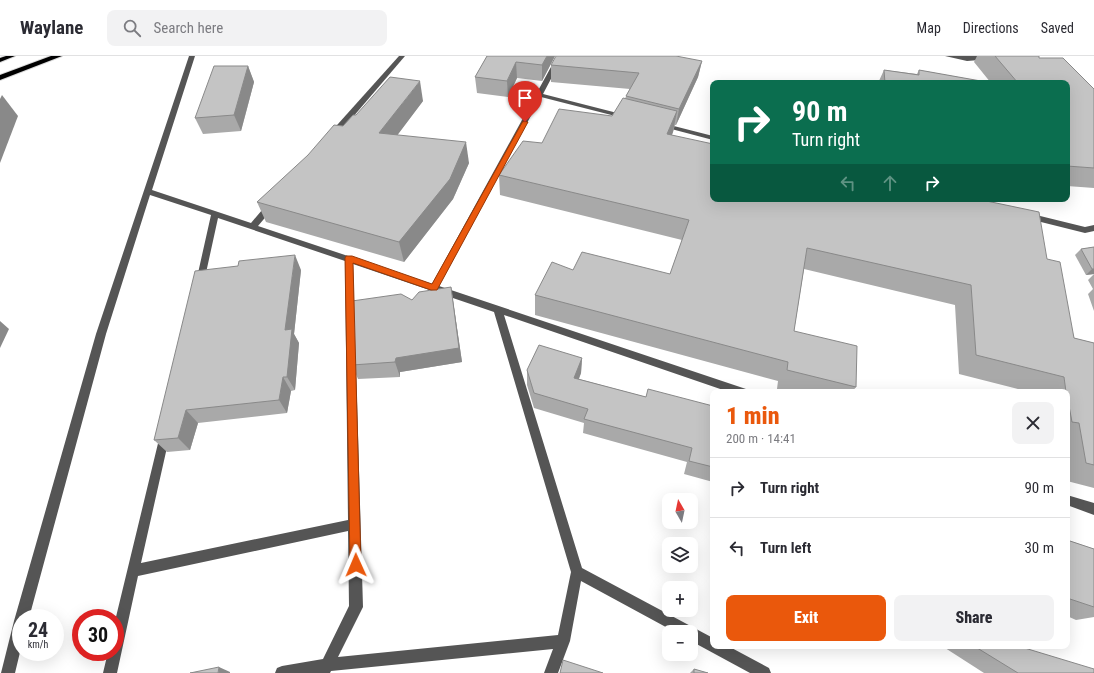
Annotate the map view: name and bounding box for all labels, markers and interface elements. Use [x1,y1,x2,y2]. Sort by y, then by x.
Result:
search box [107,10,387,46]
text: Waylane [20,16,83,39]
icon: search [121,17,143,39]
text: Search here [153,19,223,37]
text: Map [917,20,941,36]
text: Directions [963,20,1019,36]
text: Saved [1041,20,1074,36]
pin [508,81,542,122]
icon: arrive [514,87,536,109]
text: 90 m [792,95,848,128]
icon: right [726,96,778,148]
text: Turn right [792,129,860,150]
icon: left [837,172,859,194]
icon: ahead [879,172,901,194]
icon: right [921,172,943,194]
text: 1 min [726,402,780,430]
button: close [1012,402,1054,444]
text: 200 m · 14:41 [726,431,796,446]
icon: right [726,477,748,499]
text: Turn right [760,479,819,497]
text: 90 m [1024,479,1054,497]
north arrow [662,493,698,529]
map controls [662,493,698,661]
button: layers [662,537,698,573]
icon: left [726,537,748,559]
text: Turn left [760,539,811,557]
text: 30 m [1024,539,1054,557]
position arrow [335,544,377,586]
button: + [662,581,698,617]
button: Exit [726,595,886,641]
button: Share [894,595,1054,641]
speed limit sign: 30 [72,609,124,661]
text: 24 [28,618,48,642]
button: − [662,625,698,661]
text: km/h [28,639,48,650]

